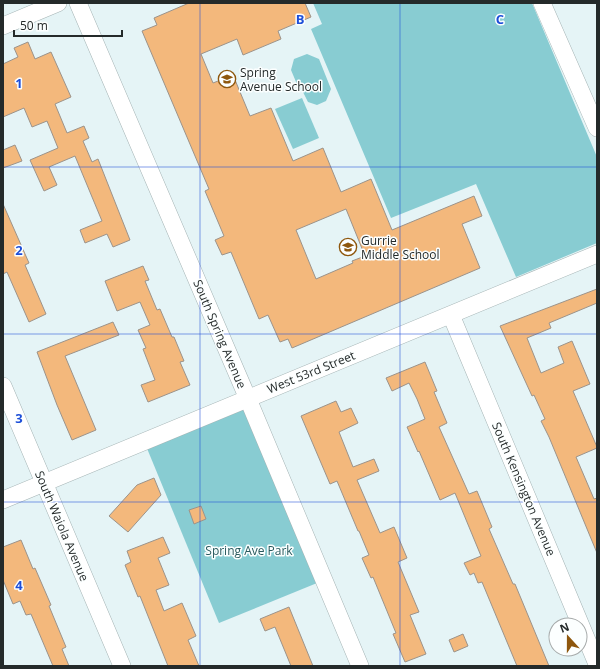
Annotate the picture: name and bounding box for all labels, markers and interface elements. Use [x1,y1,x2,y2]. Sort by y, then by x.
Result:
text: B [296,10,305,28]
text: C [496,10,504,28]
scale bar [14,12,122,38]
text: 50 m [20,17,48,34]
place label: Spring Avenue School [240,64,322,95]
school or university icon: Spring Avenue School [217,69,237,89]
text: 1 [15,74,23,92]
place label: Gurrie Middle School [361,232,440,263]
school or university icon: Gurrie Middle School [338,237,358,257]
text: 2 [15,241,23,259]
street label: South Spring Avenue [189,277,251,391]
street label: West 53rd Street [264,347,358,397]
text: 3 [15,409,23,427]
street label: South Kensington Avenue [488,420,560,559]
street label: South Waiola Avenue [31,468,93,584]
park label: Spring Ave Park [205,542,293,559]
text: 4 [15,576,23,594]
north arrow [548,617,588,657]
text: N [557,619,571,636]

